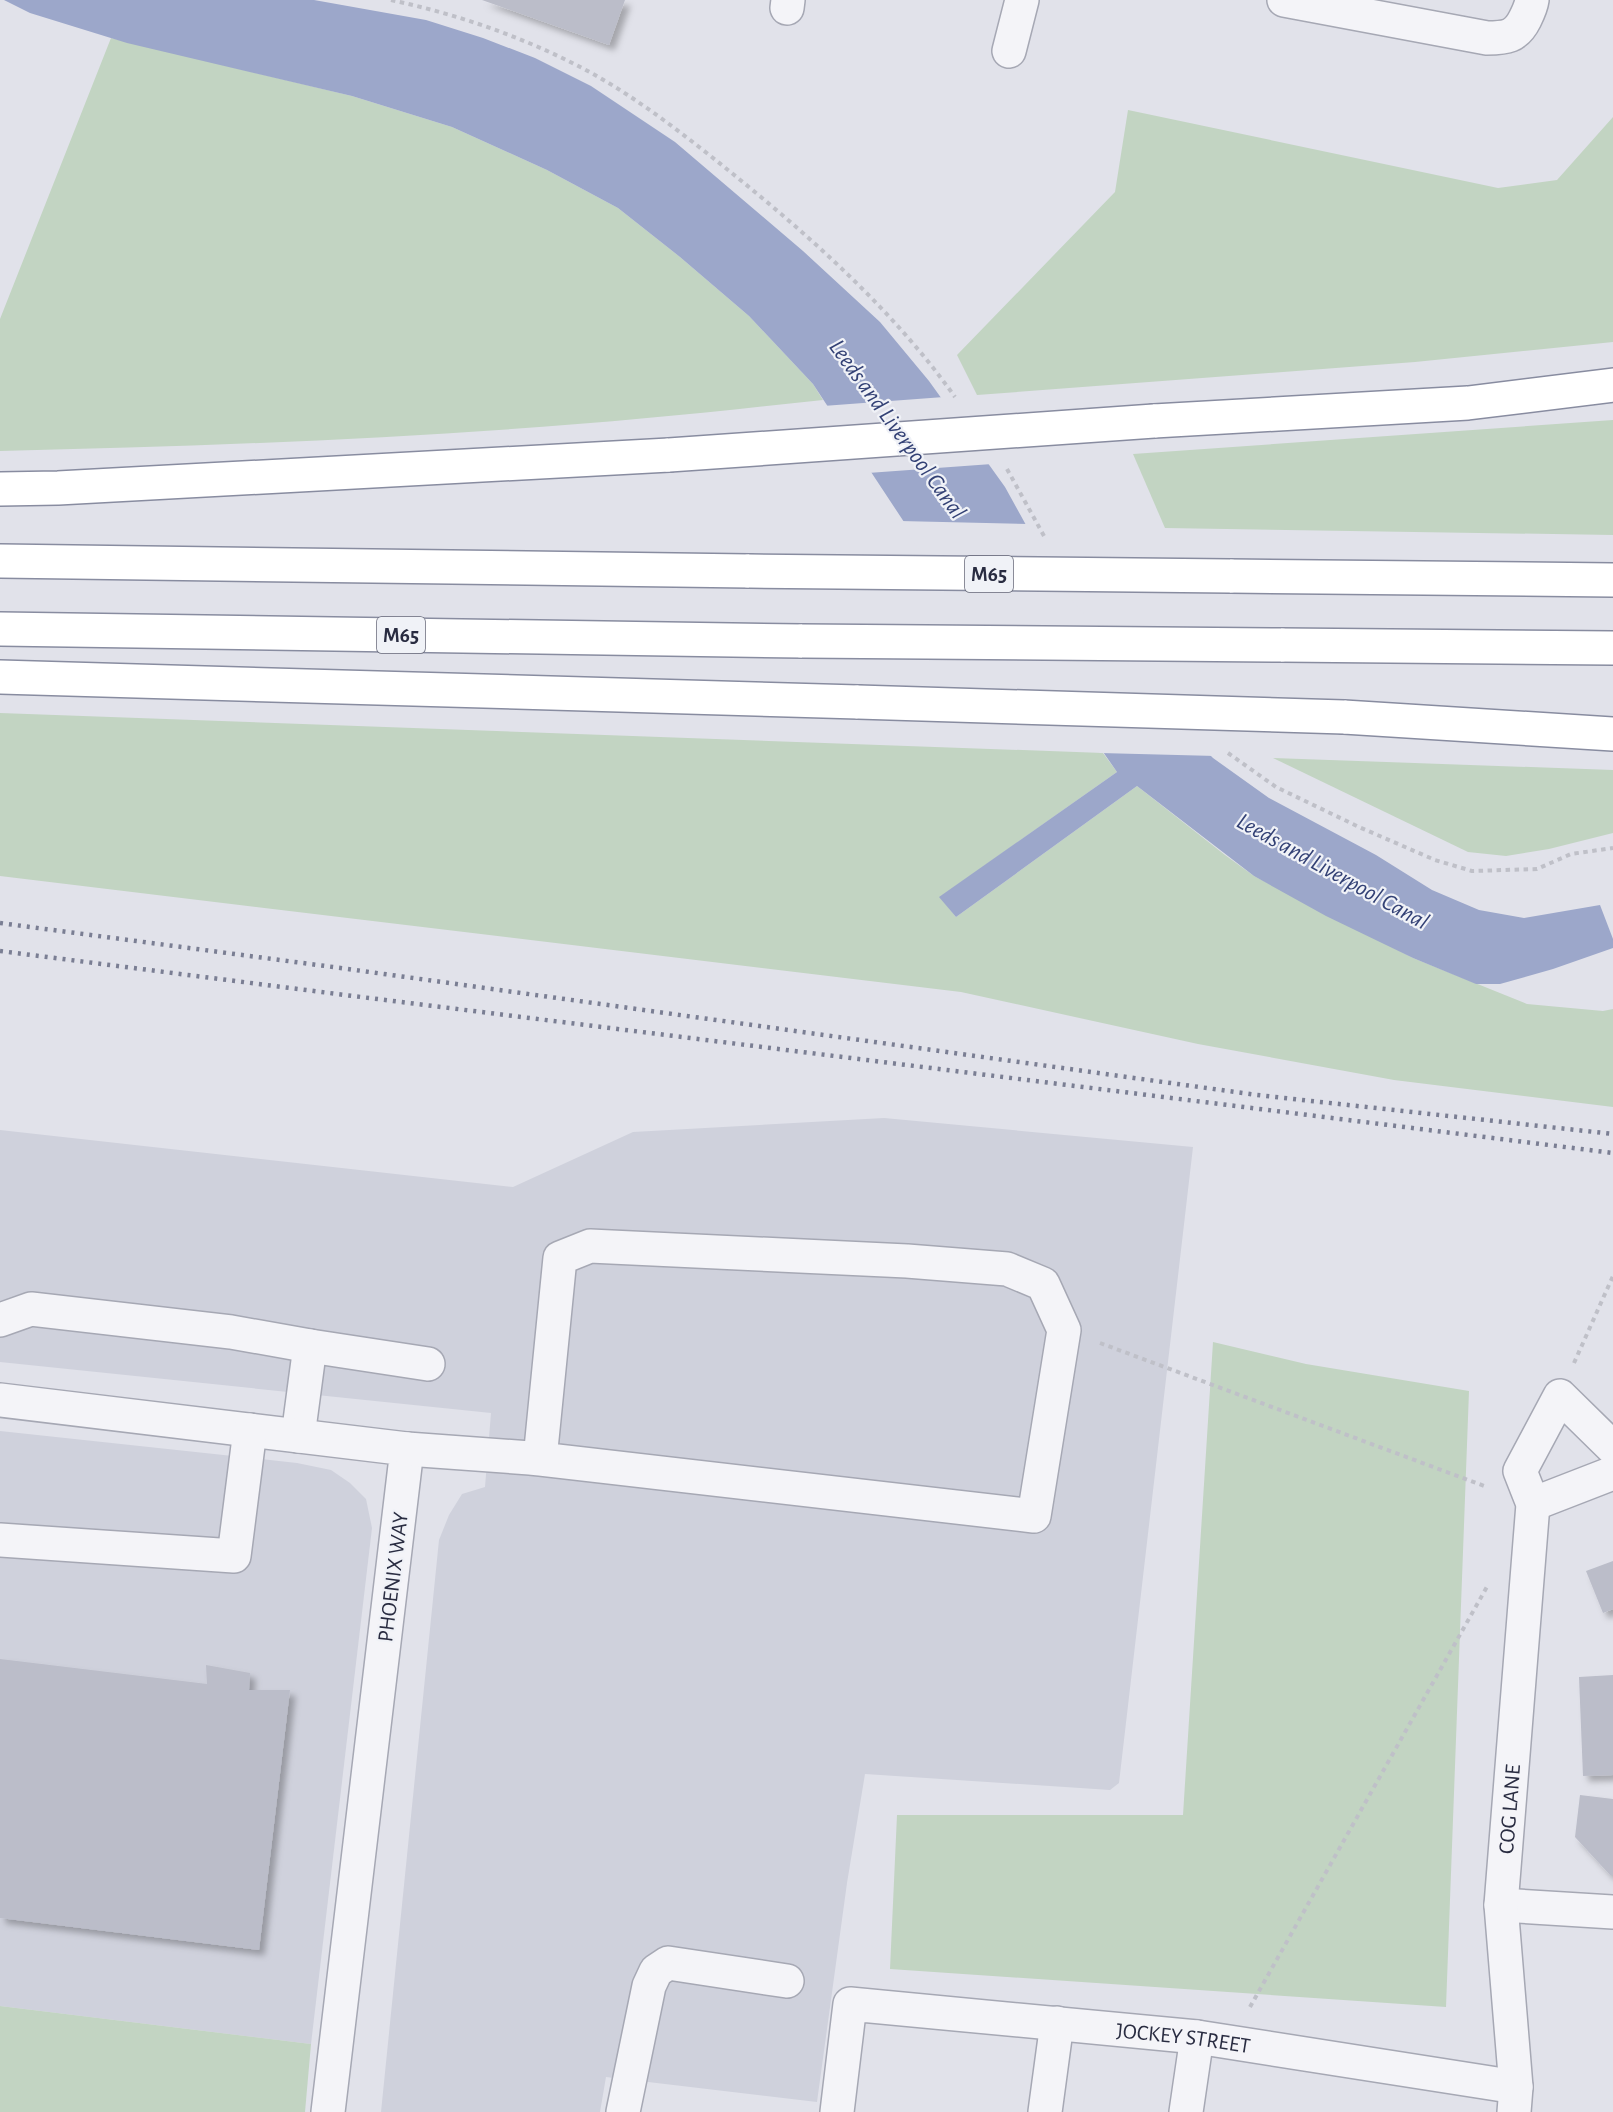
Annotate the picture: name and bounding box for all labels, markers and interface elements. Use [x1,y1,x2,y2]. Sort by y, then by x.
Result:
water label: Leeds and Liverpool Canal [824,335,970,524]
road number: M65 [965,556,1013,592]
road number: M65 [377,617,425,653]
water label: Leeds and Liverpool Canal [1232,809,1433,935]
street label: PHOENIX WAY [374,1511,412,1643]
street label: COG LANE [1495,1763,1524,1855]
street label: JOCKEY STREET [1115,2019,1252,2057]

